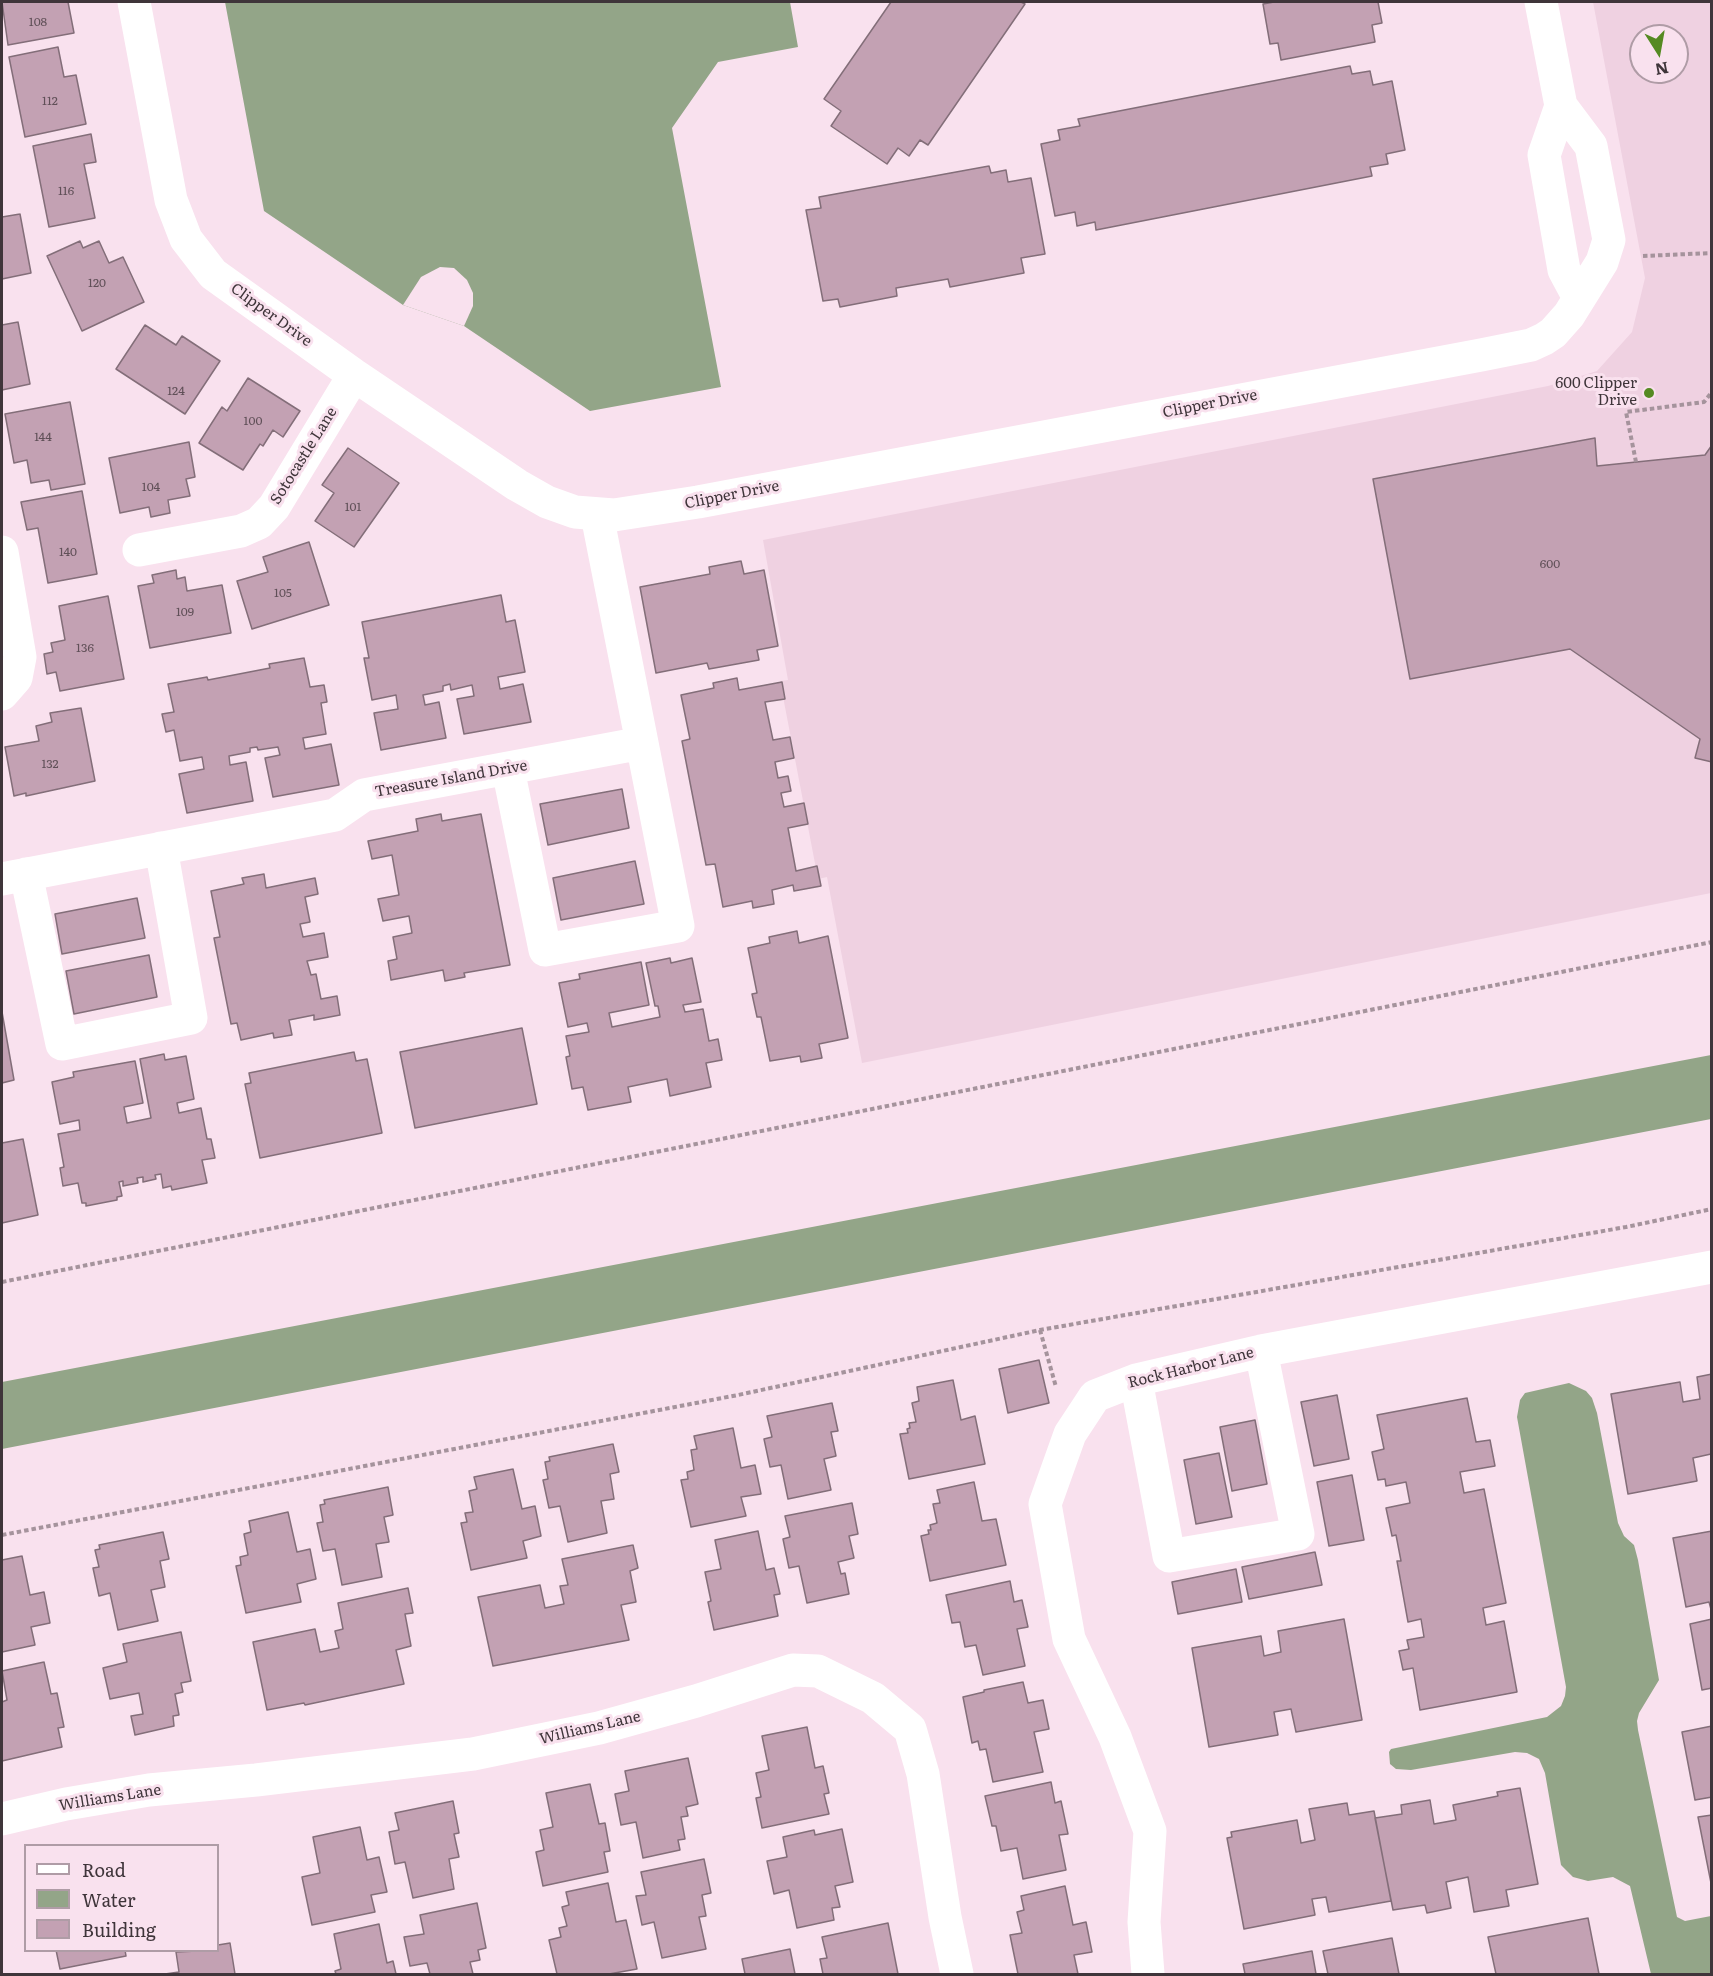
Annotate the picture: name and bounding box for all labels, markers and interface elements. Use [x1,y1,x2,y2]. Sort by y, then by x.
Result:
house number: 108 [29,15,47,29]
north arrow [1629,24,1689,84]
text: N [1653,57,1671,83]
house number: 112 [42,94,58,108]
house number: 116 [58,184,74,198]
house number: 120 [88,276,106,290]
street label: Clipper Drive [227,280,315,350]
place label: 600 Clipper Drive [1555,375,1637,410]
house number: 124 [167,384,185,398]
street label: Clipper Drive [1161,386,1259,422]
marker: 600 Clipper Drive [1642,386,1656,400]
street label: Sotocastle Lane [267,404,341,508]
house number: 100 [244,414,262,428]
house number: 144 [34,430,52,444]
street label: Clipper Drive [683,477,781,513]
house number: 104 [142,480,160,494]
house number: 101 [345,500,361,514]
house number: 140 [59,545,77,559]
house number: 600 [1540,557,1560,571]
house number: 105 [274,586,292,600]
house number: 109 [176,605,194,619]
house number: 136 [76,641,94,655]
house number: 132 [41,757,59,771]
street label: Treasure Island Drive [373,757,529,801]
street label: Rock Harbor Lane [1126,1344,1256,1392]
street label: Williams Lane [538,1708,642,1748]
street label: Williams Lane [58,1781,162,1815]
legend [24,1844,219,1952]
text: Road [82,1856,126,1883]
text: Water [82,1886,135,1913]
text: Building [82,1916,156,1943]

